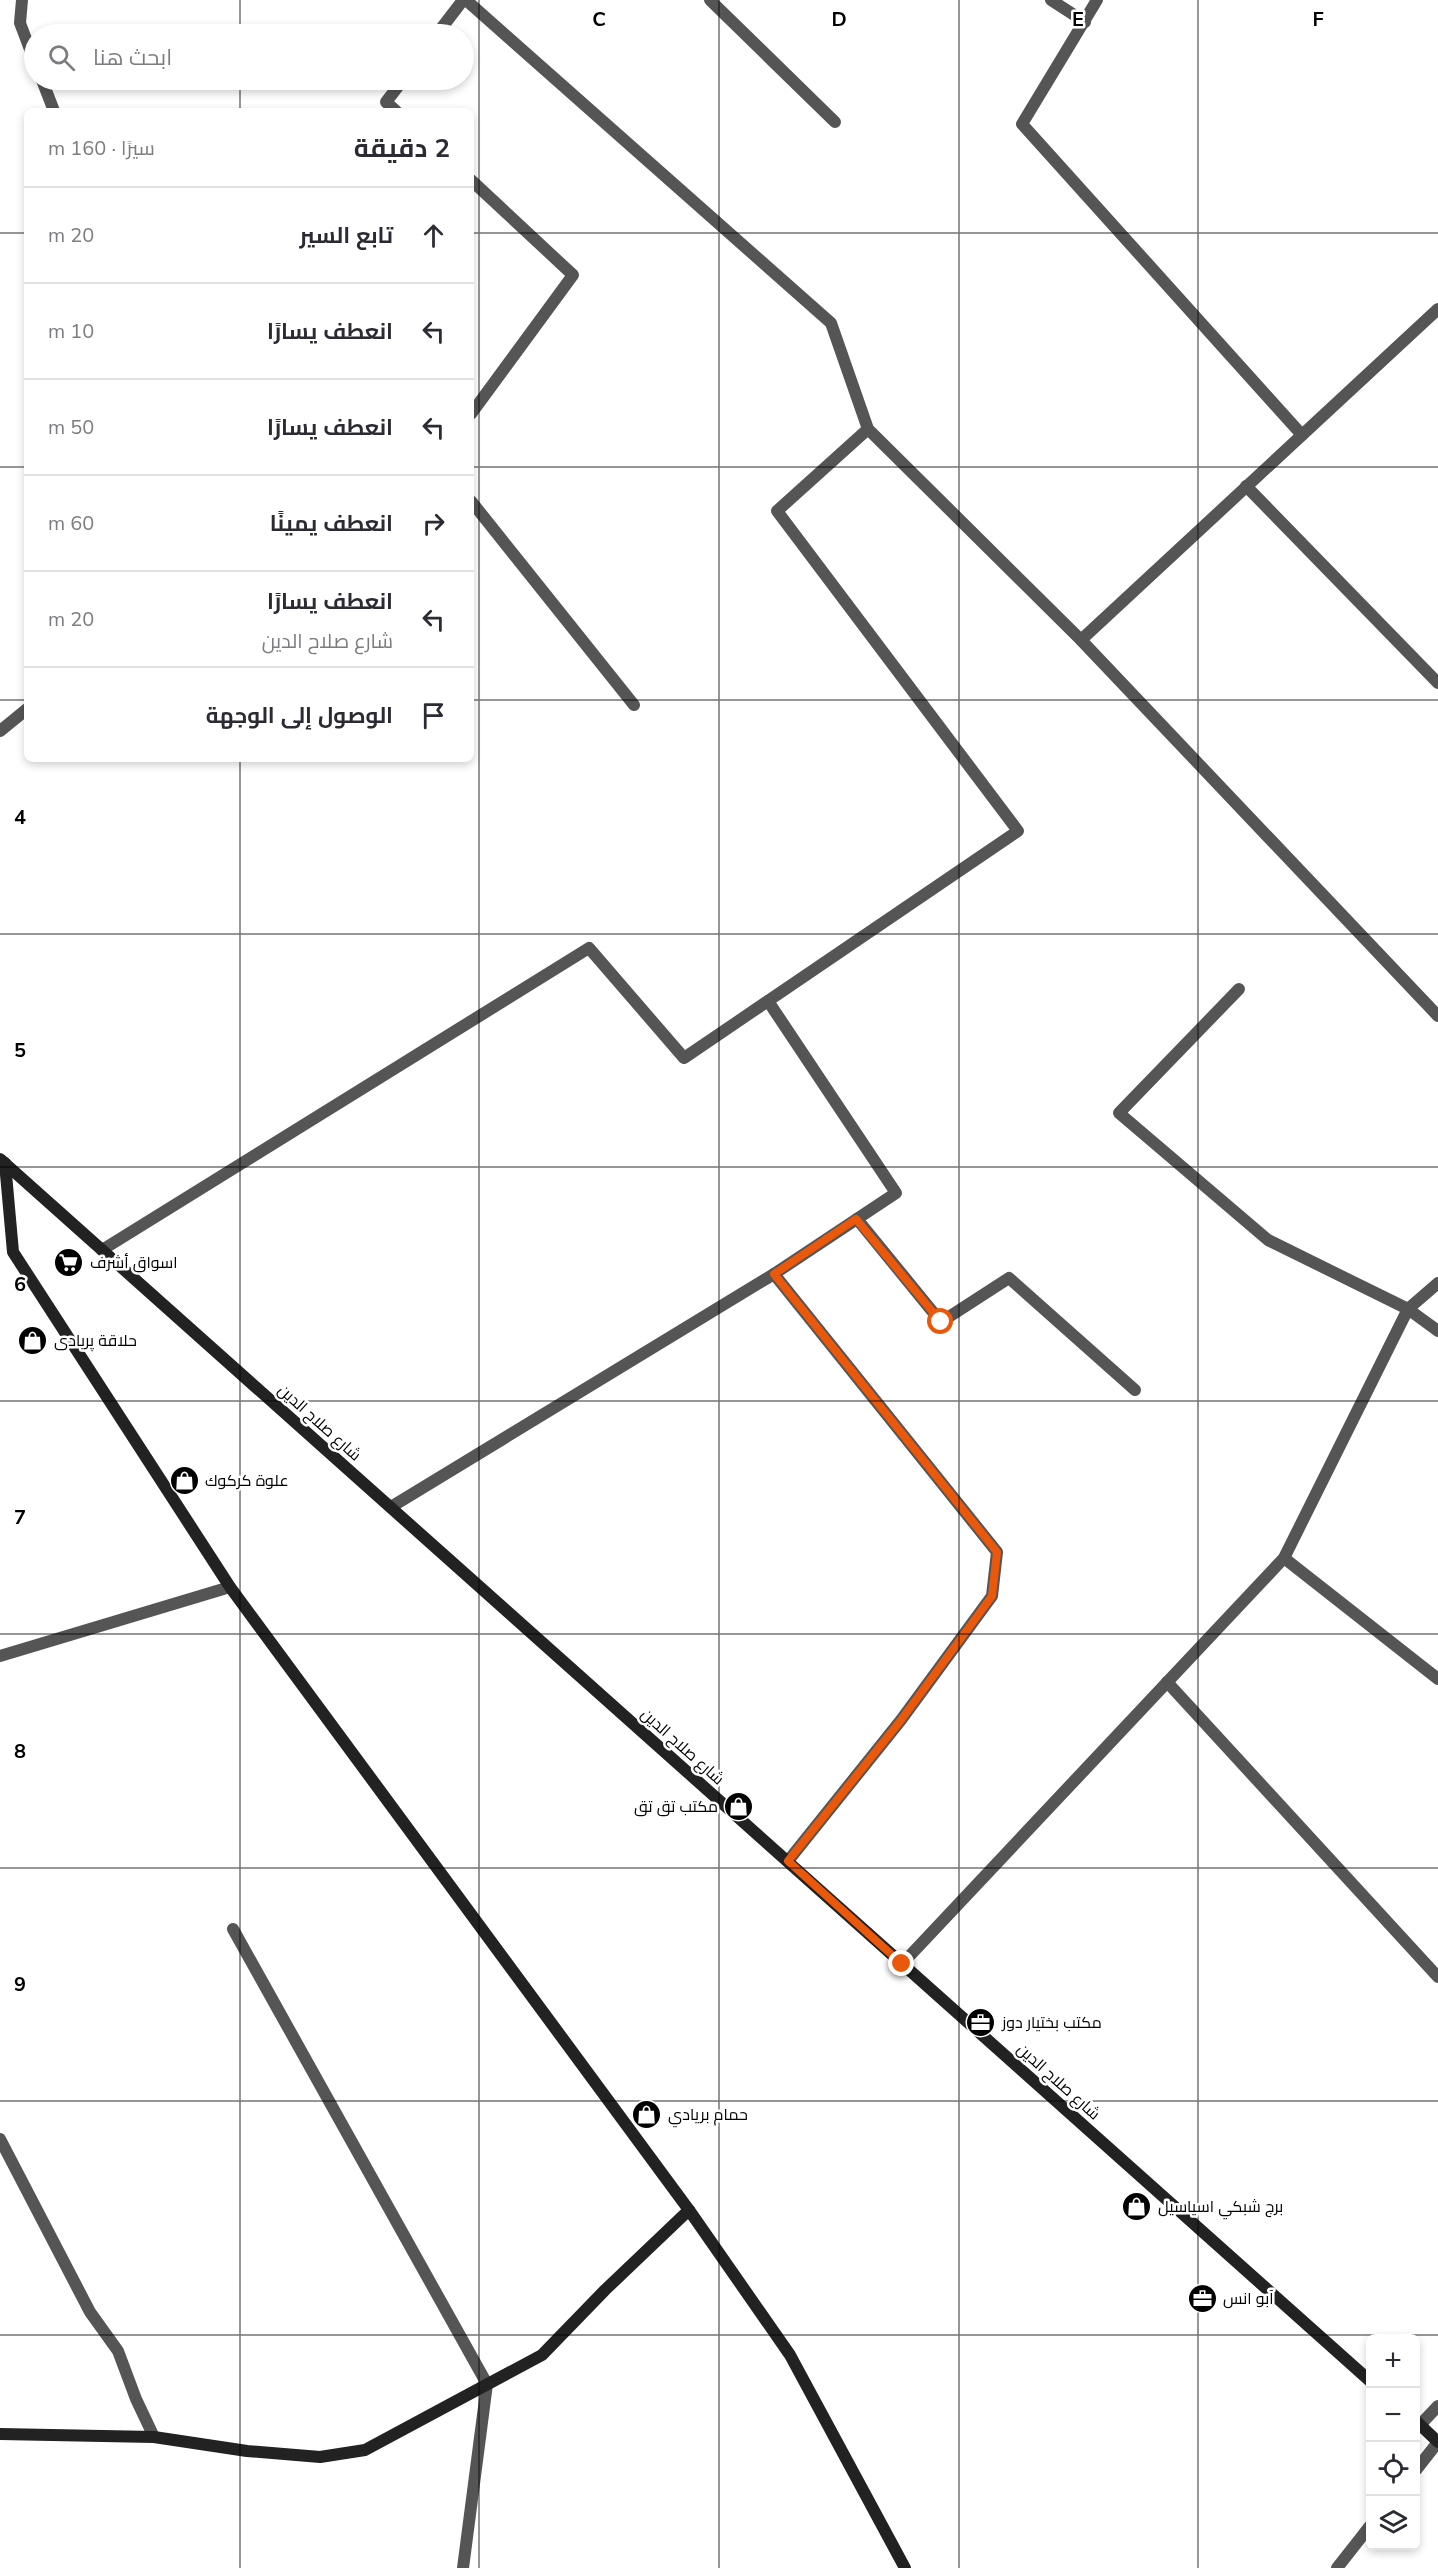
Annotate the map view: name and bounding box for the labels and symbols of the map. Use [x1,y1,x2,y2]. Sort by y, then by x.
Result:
text: C [592,6,606,33]
text: D [831,6,847,33]
text: E [1072,6,1084,33]
text: F [1312,6,1324,33]
text: 4 [14,804,26,831]
text: 5 [14,1037,26,1064]
supermarket icon: اسواق أشرف [53,1246,85,1278]
place label: اسواق أشرف [90,1252,178,1274]
text: 6 [14,1271,26,1298]
route start [927,1308,953,1334]
shop icon: حلاقة پریادی [17,1324,49,1356]
place label: حلاقة پریادی [54,1330,137,1352]
street label: شارع صلاح الدين [273,1379,366,1466]
shop icon: علوة كركوك [168,1464,200,1496]
place label: علوة كركوك [205,1470,289,1492]
text: 7 [14,1504,26,1531]
street label: شارع صلاح الدين [636,1703,729,1790]
text: 8 [14,1738,26,1765]
shop icon: مکتب تق تق [723,1790,755,1822]
place label: مکتب تق تق [634,1796,718,1818]
route end [888,1950,914,1976]
text: 9 [14,1971,26,1998]
office icon: مكتب بختيار دوز [965,2006,997,2038]
place label: مكتب بختيار دوز [1001,2012,1102,2034]
street label: شارع صلاح الدين [1012,2038,1105,2125]
shop icon: حمام بريادي [631,2098,663,2130]
place label: حمام بريادي [668,2104,748,2128]
shop icon: برج شبکي اسیاسیل [1121,2190,1153,2222]
place label: برج شبکي اسیاسیل [1158,2196,1283,2220]
office icon: آبو انس [1186,2282,1218,2314]
place label: آبو انس [1223,2288,1274,2310]

